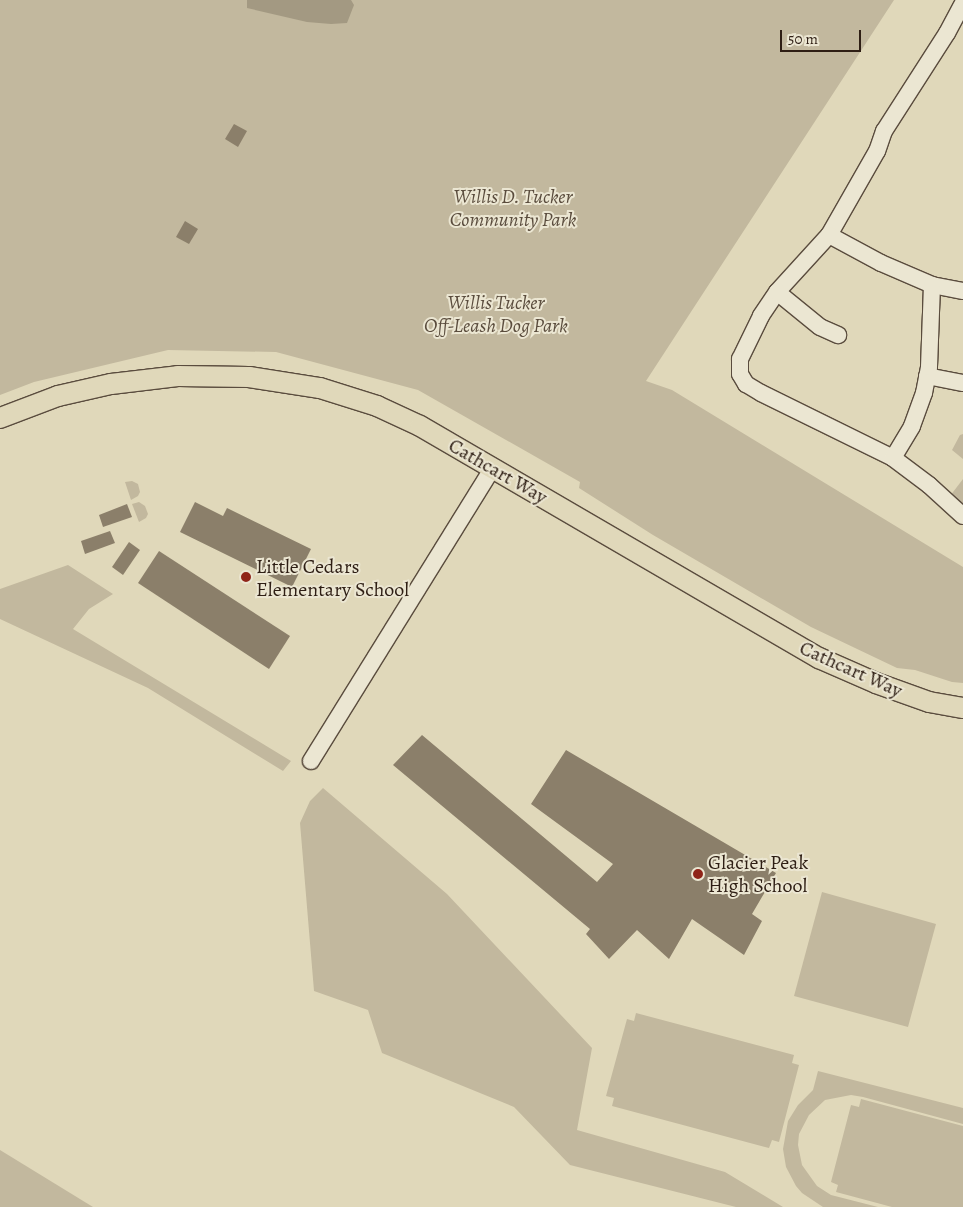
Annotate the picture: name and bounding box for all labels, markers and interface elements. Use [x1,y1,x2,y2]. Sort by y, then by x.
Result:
scale bar [783,20,864,52]
text: 50 m [788,29,818,49]
park label: Willis D. Tucker Community Park [450,184,576,231]
park label: Willis Tucker Off-Leash Dog Park [424,290,568,337]
street label: Cathcart Way [444,433,552,509]
place label: Little Cedars Elementary School [256,554,409,601]
marker: Little Cedars Elementary School [240,571,252,583]
street label: Cathcart Way [796,636,906,702]
place label: Glacier Peak High School [708,850,808,897]
marker: Glacier Peak High School [692,868,704,880]

